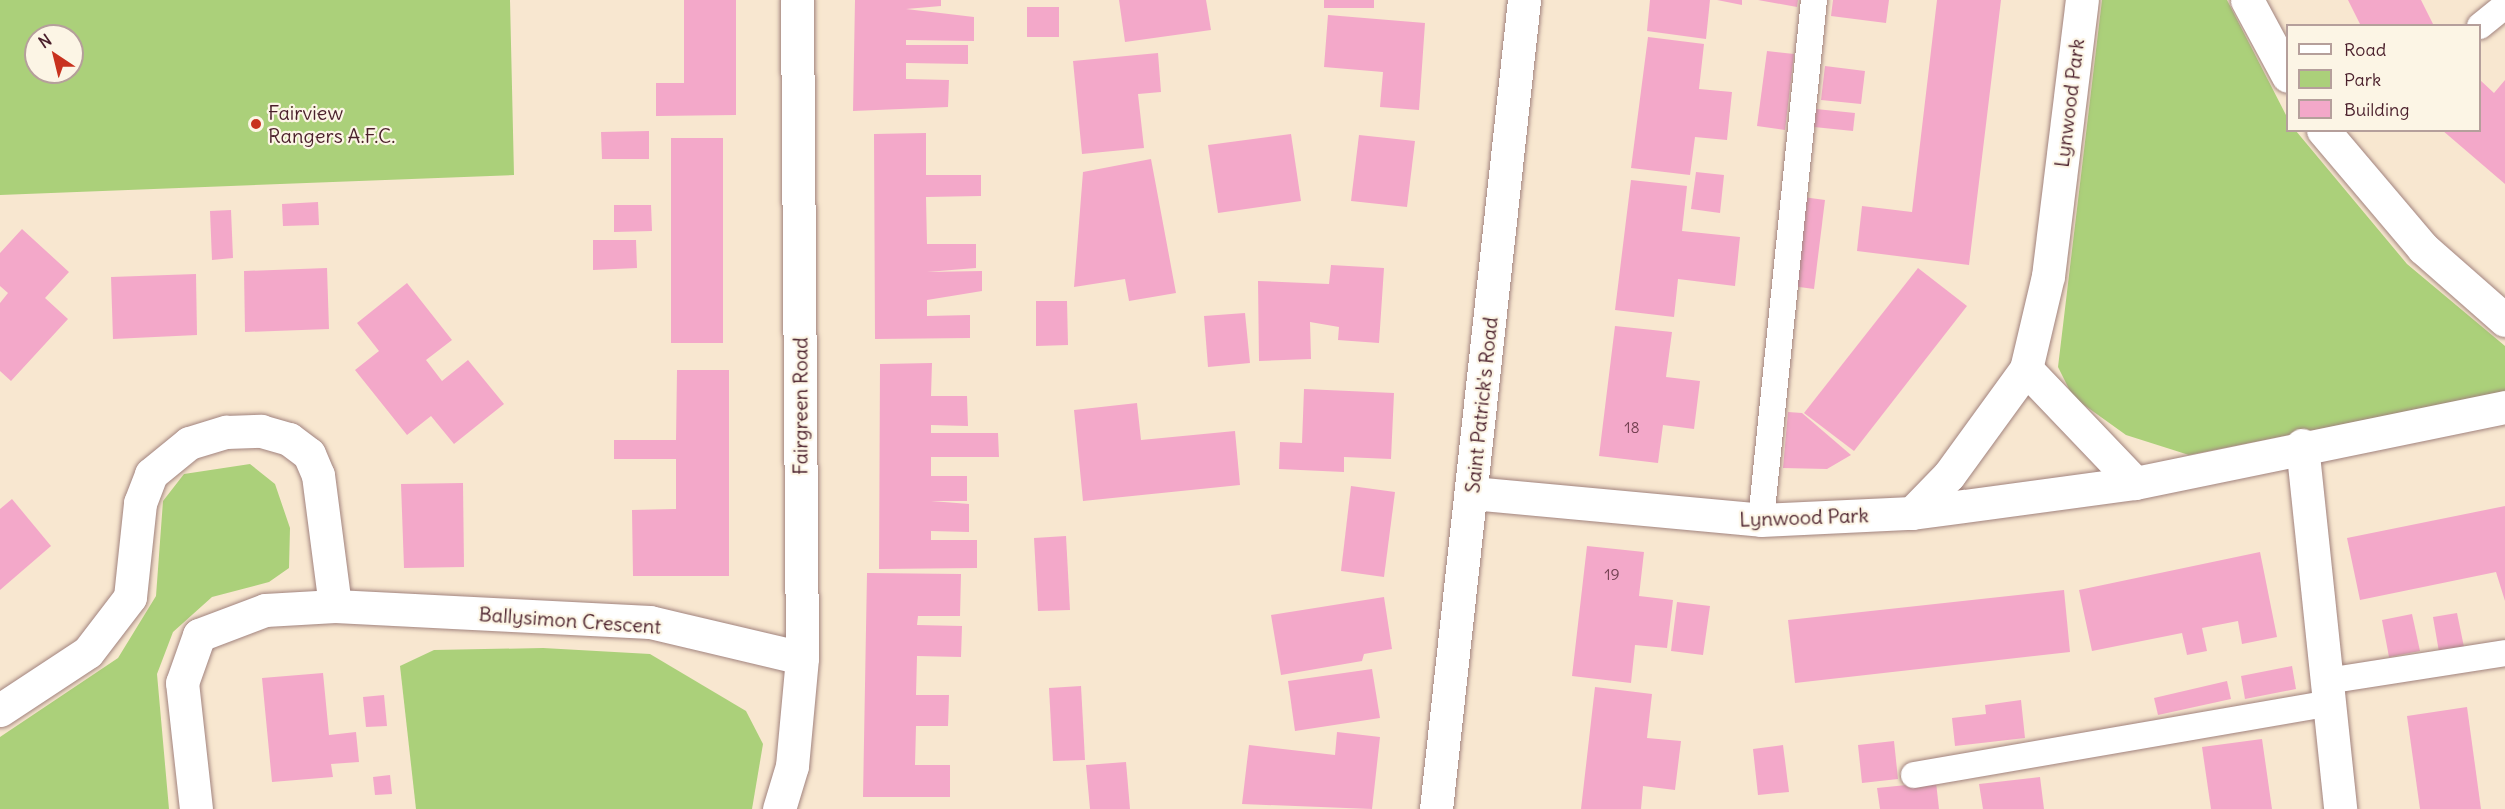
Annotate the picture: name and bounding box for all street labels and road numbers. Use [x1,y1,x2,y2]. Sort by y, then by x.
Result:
street label: Lynwood Park [2049,37,2089,169]
street label: Saint Patrick's Road [1460,316,1502,494]
street label: Fairgreen Road [788,337,812,475]
street label: Lynwood Park [1739,503,1869,531]
street label: Ballysimon Crescent [478,602,662,638]

